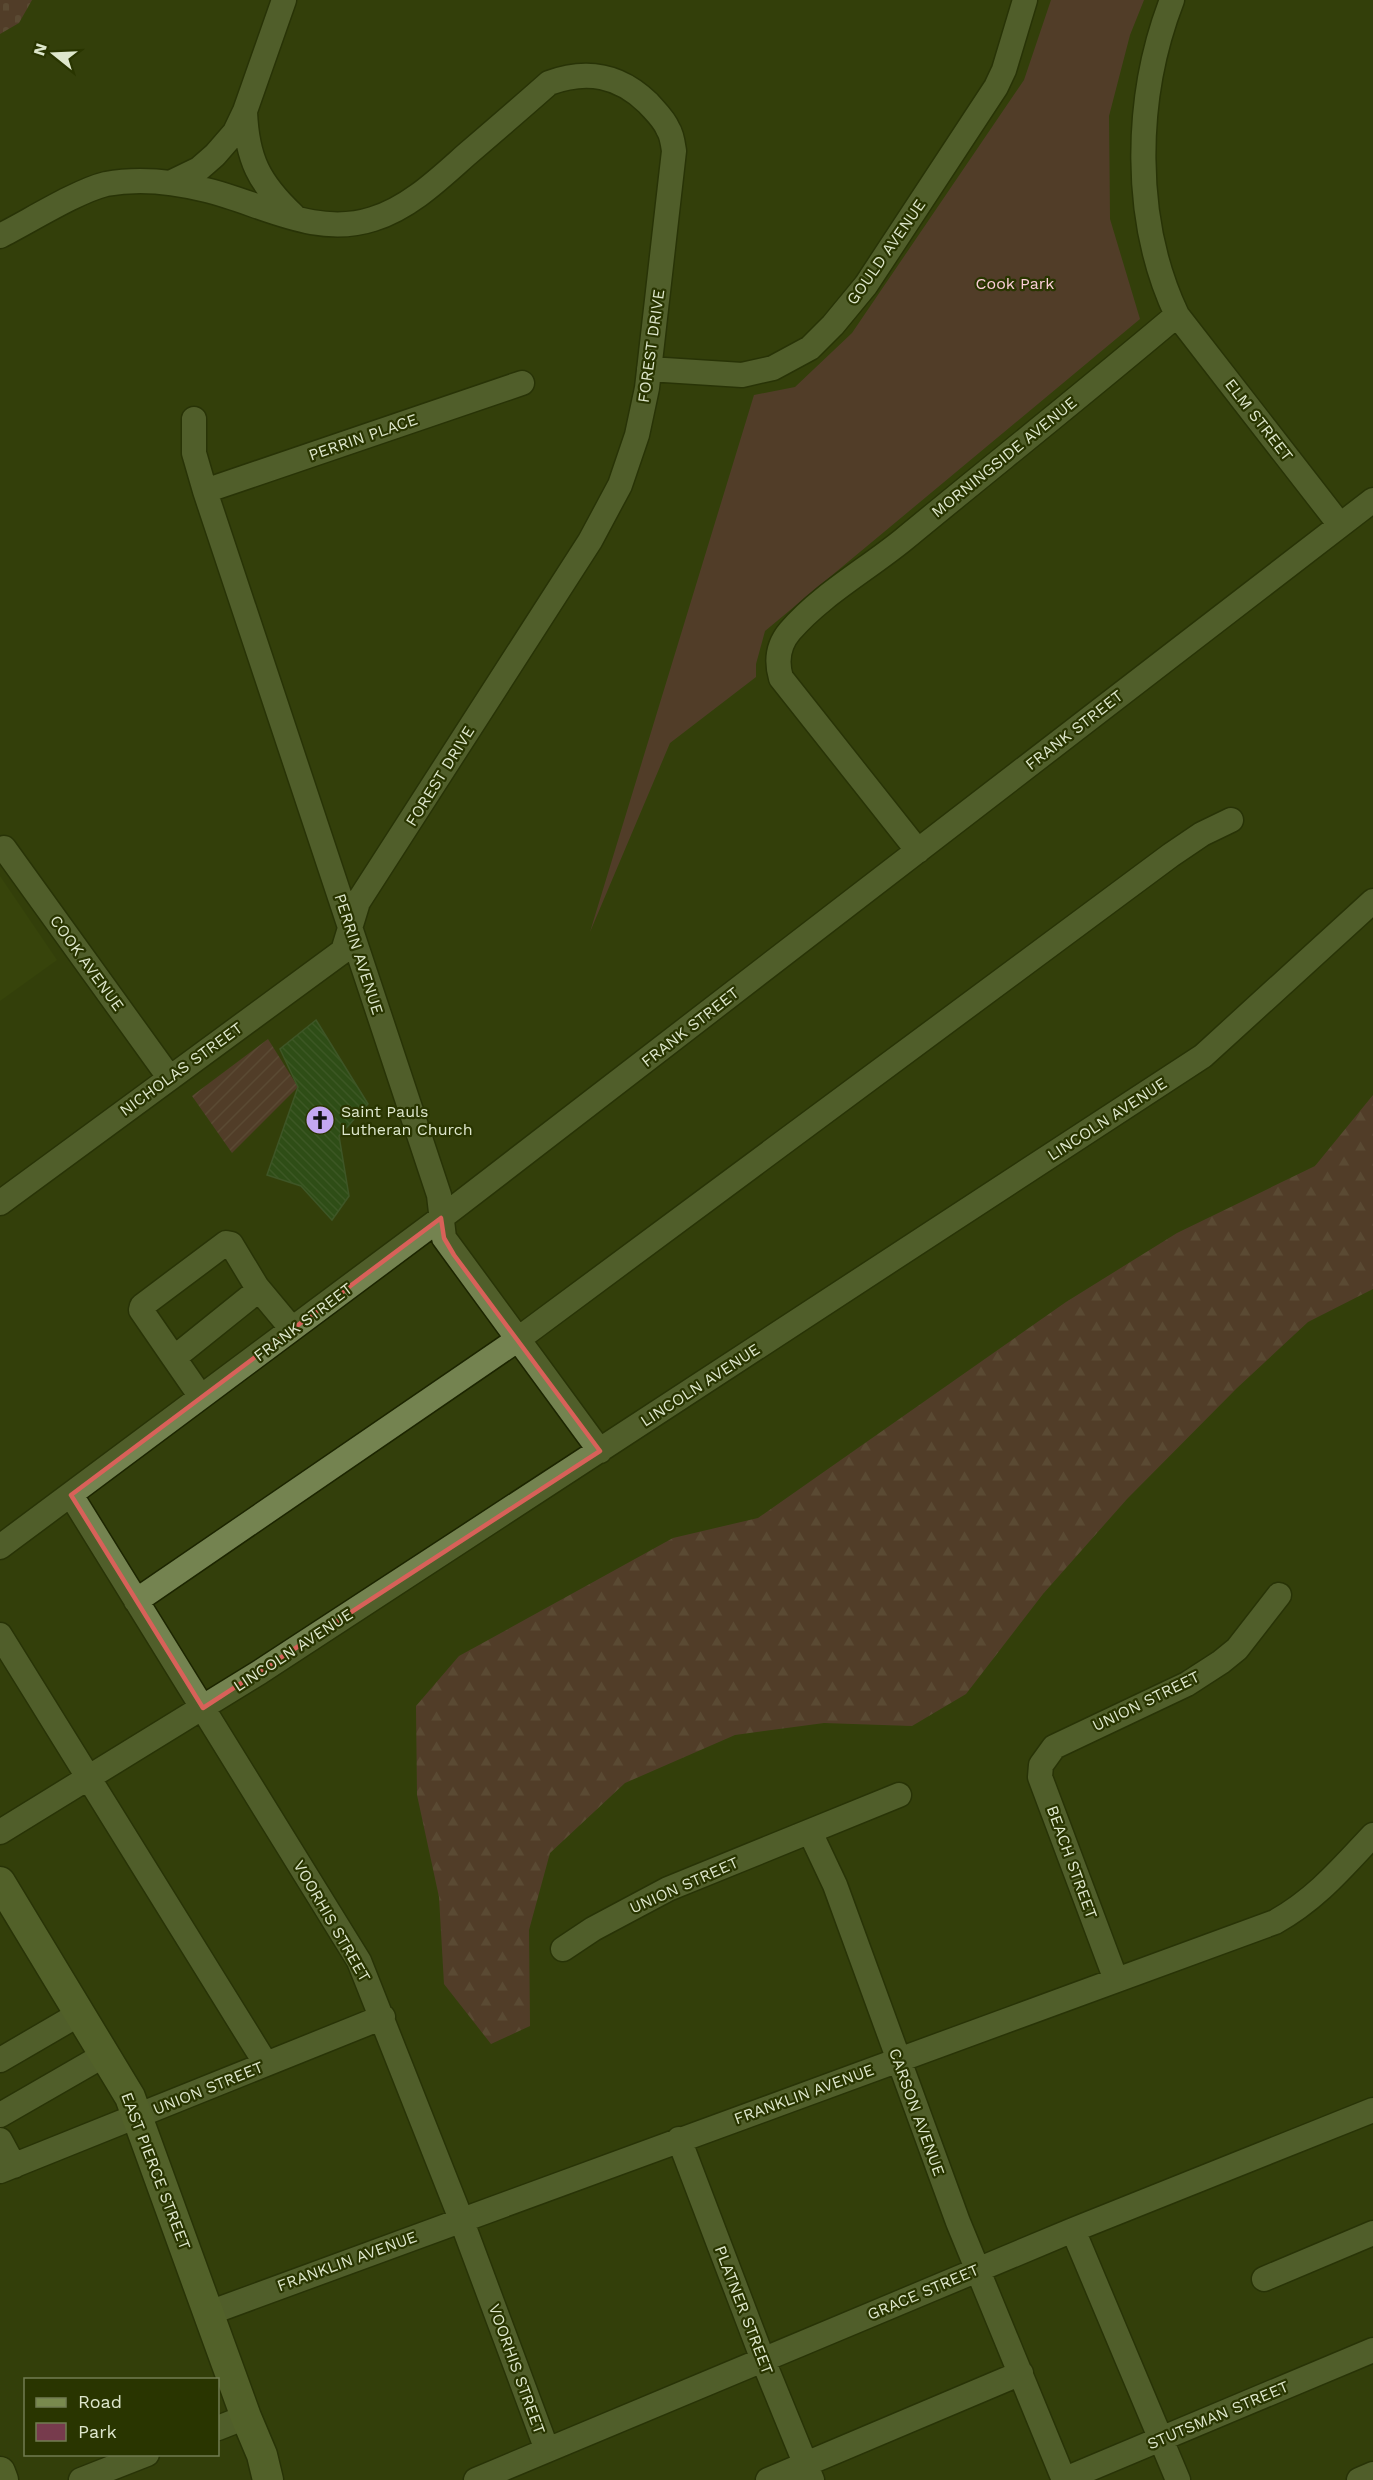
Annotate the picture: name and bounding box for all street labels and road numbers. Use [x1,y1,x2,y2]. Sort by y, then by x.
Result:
street label: GOULD AVENUE [843,196,929,308]
street label: FOREST DRIVE [634,288,668,404]
street label: ELM STREET [1221,375,1297,465]
street label: MORNINGSIDE AVENUE [928,393,1080,521]
street label: PERRIN PLACE [306,409,420,465]
street label: FRANK STREET [1021,686,1127,774]
street label: FOREST DRIVE [402,722,478,830]
street label: PERRIN AVENUE [330,891,388,1017]
street label: COOK AVENUE [46,912,128,1014]
street label: FRANK STREET [637,983,743,1071]
street label: NICHOLAS STREET [116,1018,246,1120]
street label: LINCOLN AVENUE [1044,1073,1170,1165]
street label: FRANK STREET [250,1279,356,1365]
street label: LINCOLN AVENUE [637,1339,763,1431]
street label: LINCOLN AVENUE [230,1604,356,1696]
street label: UNION STREET [1089,1667,1203,1735]
street label: BEACH STREET [1043,1803,1101,1922]
street label: UNION STREET [627,1852,742,1918]
street label: VOORHIS STREET [290,1857,375,1985]
street label: CARSON AVENUE [885,2046,949,2178]
street label: UNION STREET [150,2057,266,2119]
street label: FRANKLIN AVENUE [731,2060,877,2128]
street label: EAST PIERCE STREET [117,2090,195,2253]
street label: FRANKLIN AVENUE [274,2227,420,2295]
street label: PLATNER STREET [711,2243,777,2377]
street label: GRACE STREET [864,2260,982,2324]
street label: VOORHIS STREET [485,2301,549,2437]
street label: STUTSMAN STREET [1144,2376,1292,2453]

